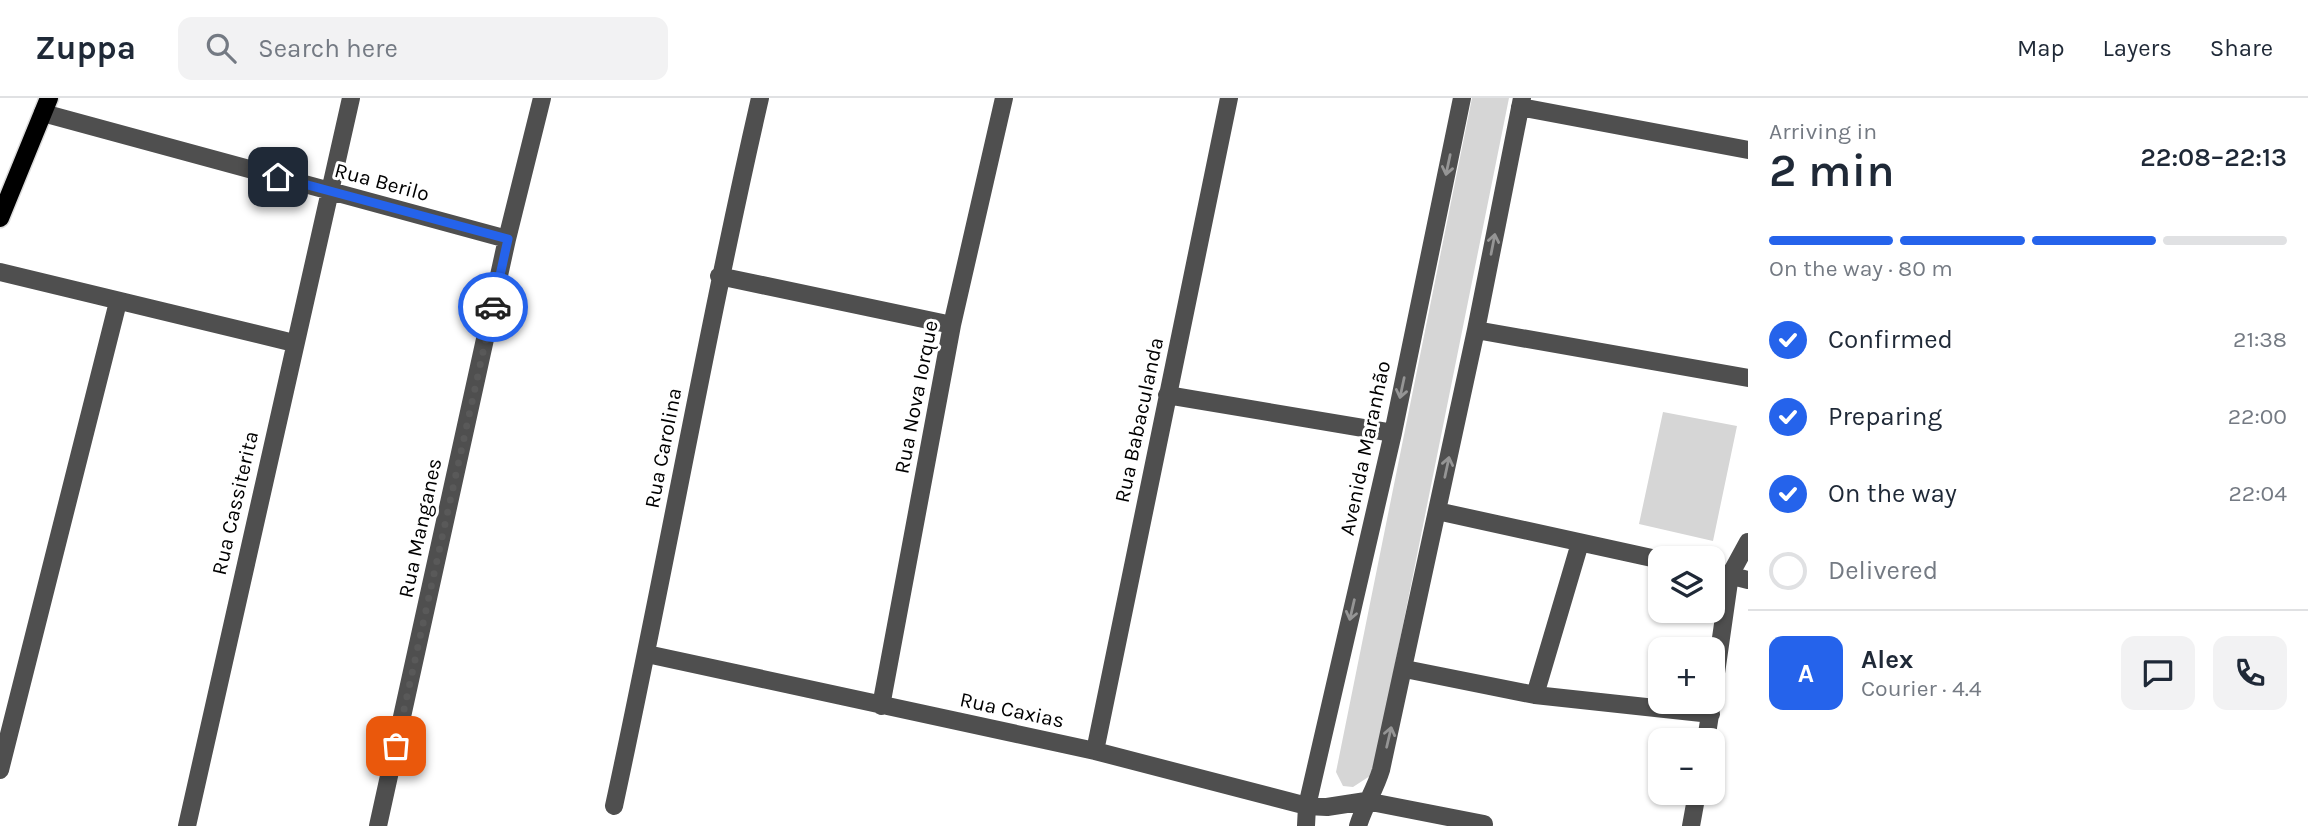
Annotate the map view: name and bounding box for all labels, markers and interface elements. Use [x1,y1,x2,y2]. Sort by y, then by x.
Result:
search box [178,17,668,80]
text: Zuppa [35,29,136,67]
icon: search [202,29,240,67]
text: Search here [258,33,398,64]
text: Map [2017,34,2065,62]
text: Layers [2103,34,2172,62]
text: Share [2210,34,2273,62]
text: Arriving in [1769,118,1877,145]
text: 22:08–22:13 [2140,142,2287,173]
text: 2 min [1769,144,1895,198]
pin [248,147,308,207]
one-way arrow [1440,153,1454,176]
icon: home [259,158,297,196]
street label: Rua Berilo [332,158,432,206]
one-way arrow [1487,233,1500,256]
text: On the way · 80 m [1769,255,1953,282]
courier [458,272,528,342]
icon: car [474,288,512,326]
street label: Rua Nova Iorque [889,318,943,476]
icon: check [1769,321,1807,359]
text: Confirmed [1828,324,1953,355]
text: 21:38 [2233,326,2287,353]
street label: Rua Babaculanda [1110,335,1168,505]
street label: Avenida Maranhão [1335,359,1395,537]
one-way arrow [1394,376,1408,399]
street label: Rua Carolina [640,386,686,510]
icon: check [1769,398,1807,436]
text: Preparing [1828,401,1942,432]
text: 22:00 [2228,403,2287,430]
street label: Rua Cassiterita [207,429,263,577]
street label: Rua Manganes [393,456,447,600]
one-way arrow [1441,456,1454,479]
icon: check [1769,475,1807,513]
text: On the way [1828,478,1957,509]
text: 22:04 [2229,480,2287,507]
map controls [1648,546,1725,805]
button: layers [1648,546,1725,623]
text: Delivered [1828,555,1938,586]
one-way arrow [1345,598,1358,621]
button: chat [2121,636,2195,710]
button: phone [2213,636,2287,710]
button: + [1648,637,1725,714]
text: Alex [1861,644,1913,675]
text: A [1798,658,1814,689]
text: Courier · 4.4 [1861,675,1982,702]
street label: Rua Caxias [958,687,1066,733]
pin [366,716,426,776]
one-way arrow [1382,726,1396,749]
icon: bag [377,727,415,765]
button: − [1648,728,1725,805]

